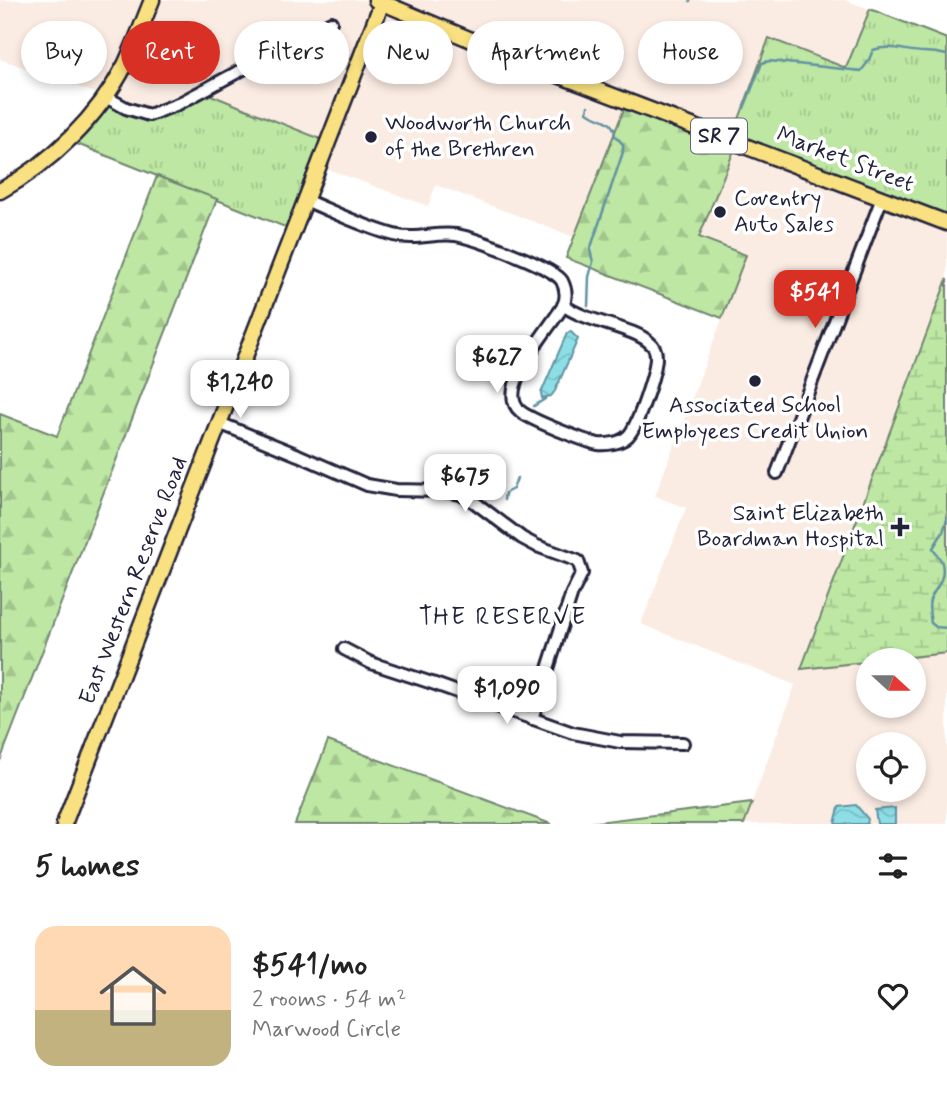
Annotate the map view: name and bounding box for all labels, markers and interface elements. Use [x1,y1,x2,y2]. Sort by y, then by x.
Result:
chip: Buy [21,21,107,84]
chip: Rent [121,21,220,84]
chip: Filters [234,21,349,84]
chip: New [363,21,453,84]
chip: Apartment [467,21,624,84]
chip: House [638,21,743,84]
place label: Woodworth Church of the Brethren [385,109,571,165]
road number: SR 7 [691,118,747,154]
street label: Market Street [772,120,918,200]
marker: Woodworth Church of the Brethren [363,129,379,145]
place label: Coventry Auto Sales [734,184,834,240]
marker: Coventry Auto Sales [712,204,728,220]
pin: $541 [774,270,856,330]
text: $541 [790,278,840,308]
pin: $627 [456,336,538,395]
text: $627 [472,343,522,373]
pin: $1,240 [183,360,297,420]
text: $1,240 [206,368,274,398]
marker: Associated School Employees Credit Union [747,373,763,389]
place label: Associated School Employees Credit Union [642,391,868,447]
street label: East Western Reserve Road [73,453,195,709]
pin: $675 [424,454,506,514]
text: $675 [440,462,490,492]
place label: Saint Elizabeth Boardman Hospital [697,499,884,555]
marker: Saint Elizabeth Boardman Hospital [890,517,910,537]
district label: THE RESERVE [419,602,587,633]
north arrow [856,648,926,718]
map controls [856,648,926,802]
pin: $1,090 [450,666,564,726]
text: $1,090 [474,674,540,704]
button: locate [856,732,926,802]
text: 5 homes [35,847,140,886]
icon: filters [874,847,912,885]
text: $541/mo [252,946,367,985]
icon: home [91,954,175,1038]
icon: heart [874,977,912,1015]
text: 2 rooms · 54 m² [252,985,406,1015]
text: Marwood Circle [252,1015,401,1045]

